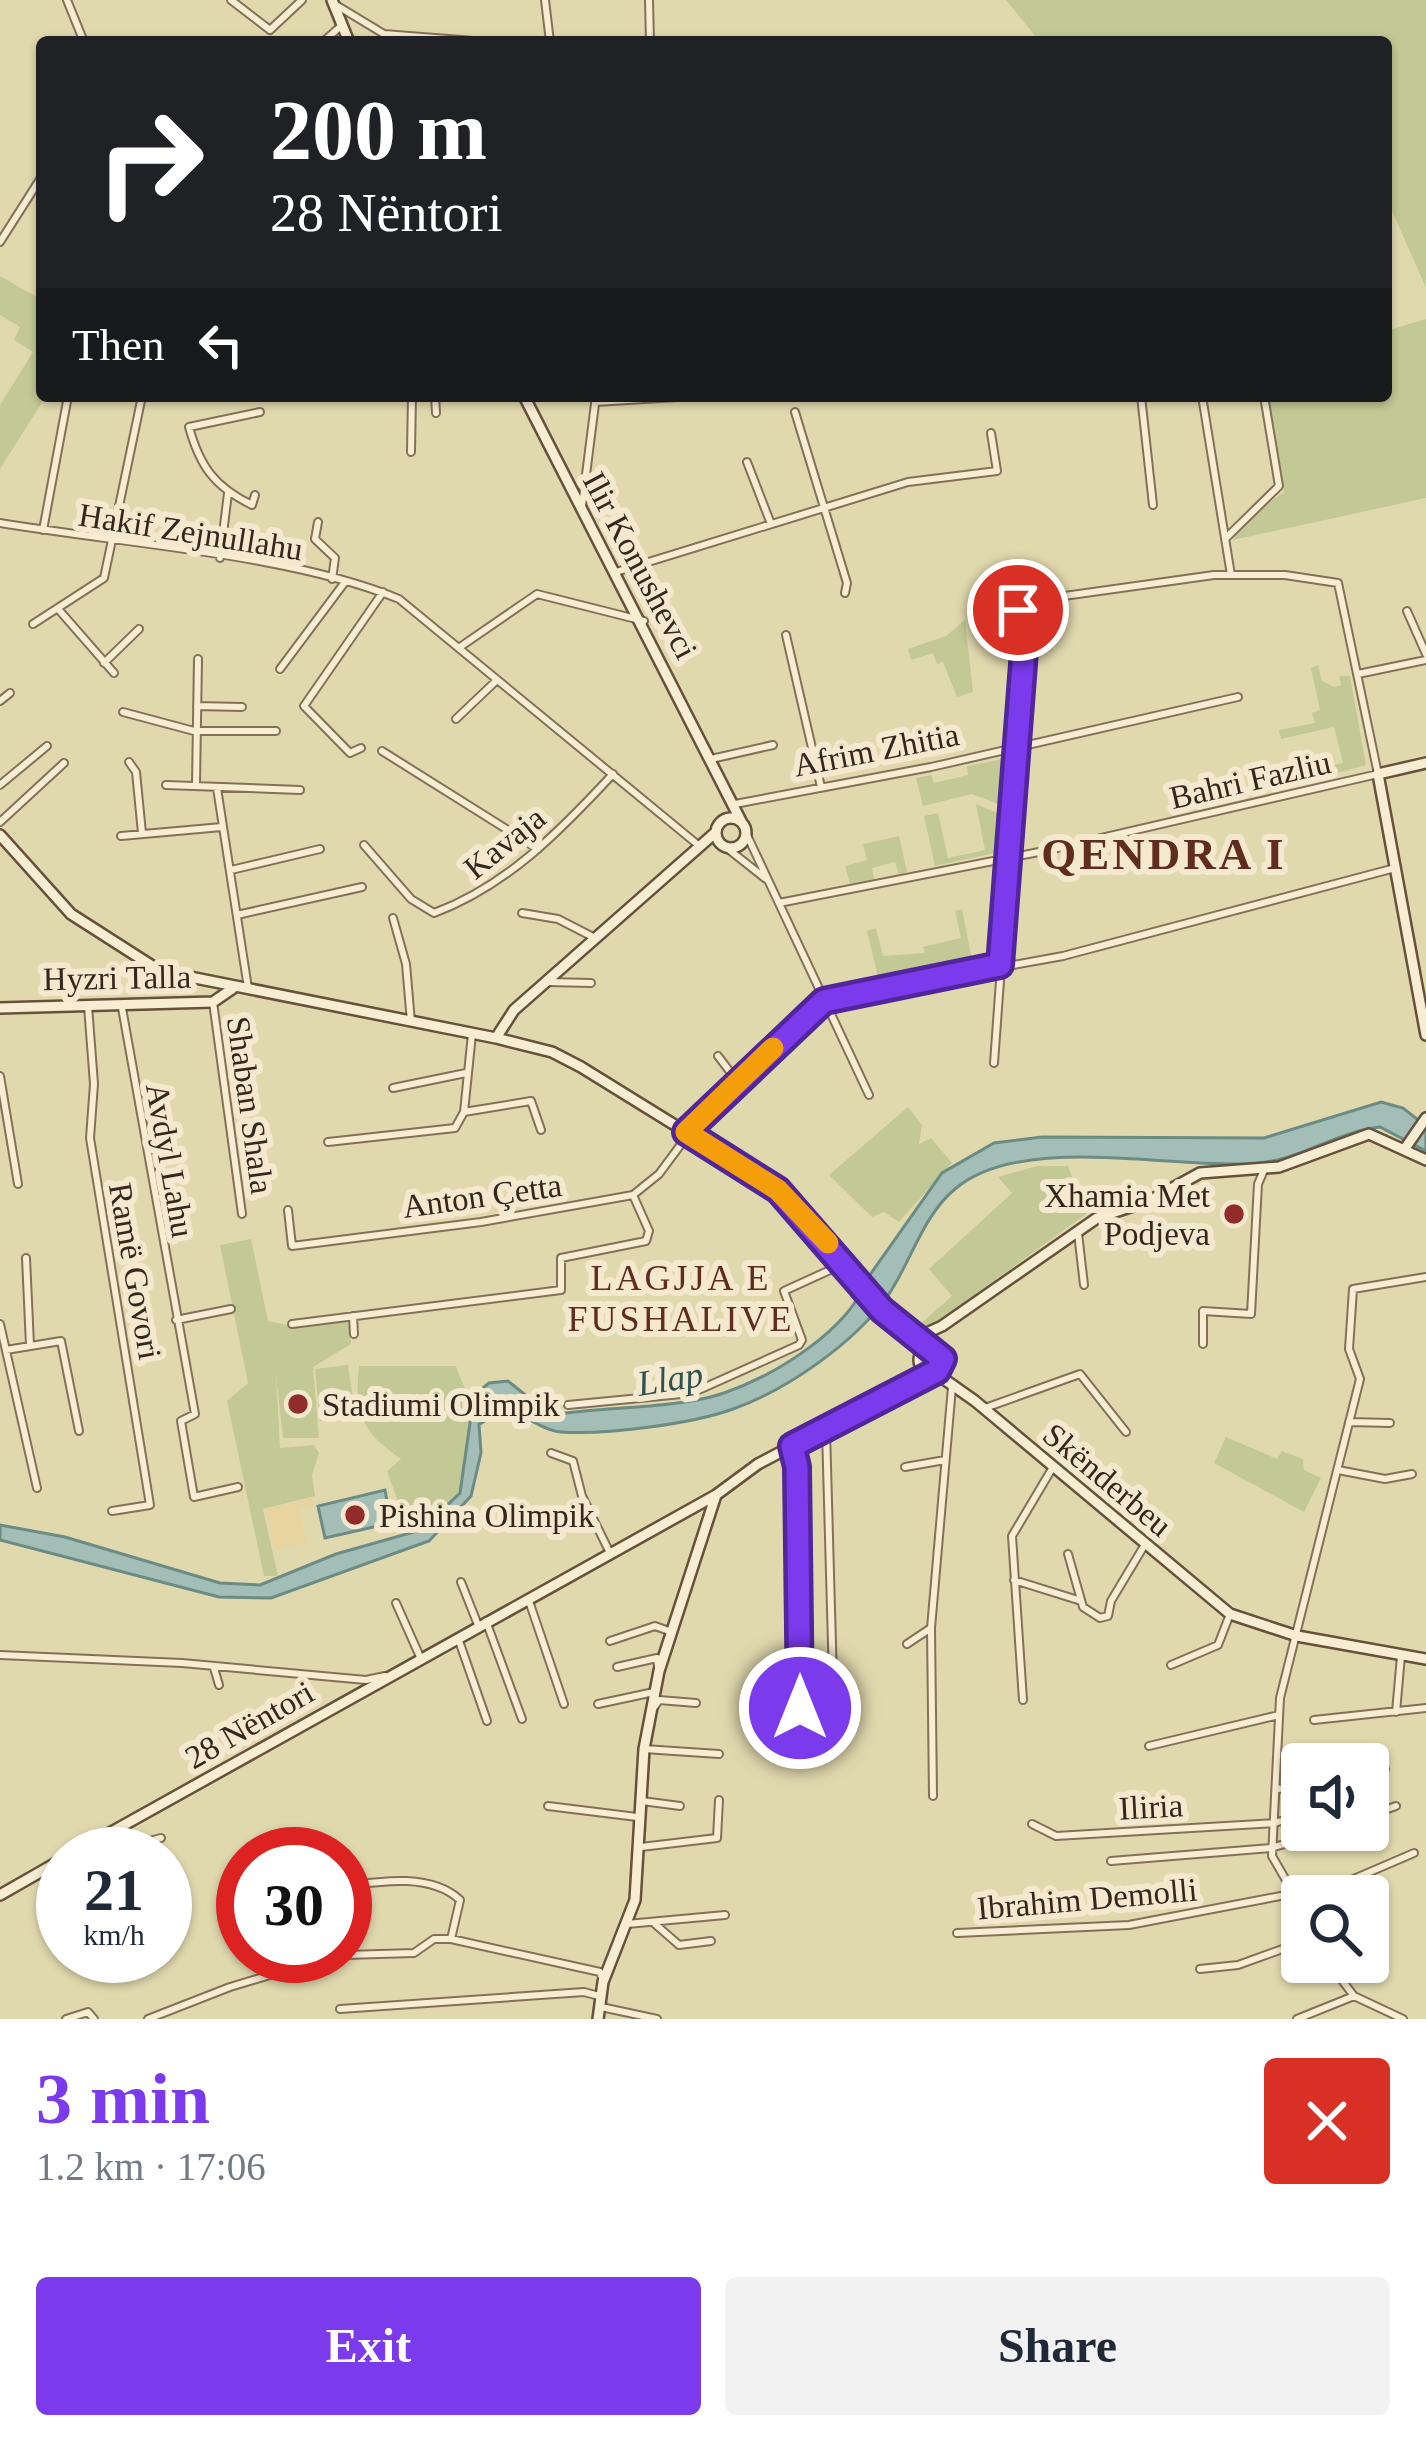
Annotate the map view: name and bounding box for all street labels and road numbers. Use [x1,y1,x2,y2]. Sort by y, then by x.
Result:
street label: Ilir Konushevci [576,466,704,665]
street label: Hakif Zejnullahu [76,497,305,567]
street label: Afrim Zhitia [790,716,962,784]
street label: Bahri Fazliu [1166,744,1334,816]
street label: Kavaja [457,799,553,886]
street label: Hyzri Talla [43,959,192,997]
street label: Shaban Shala [220,1014,280,1196]
street label: Avdyl Lahu [139,1080,201,1240]
street label: Anton Çetta [400,1167,564,1225]
street label: Ramë Govori [102,1180,168,1362]
street label: Skënderbeu [1036,1416,1179,1544]
street label: 28 Nëntori [179,1674,320,1776]
street label: Iliria [1118,1787,1184,1827]
street label: Ibrahim Demolli [976,1871,1199,1927]

